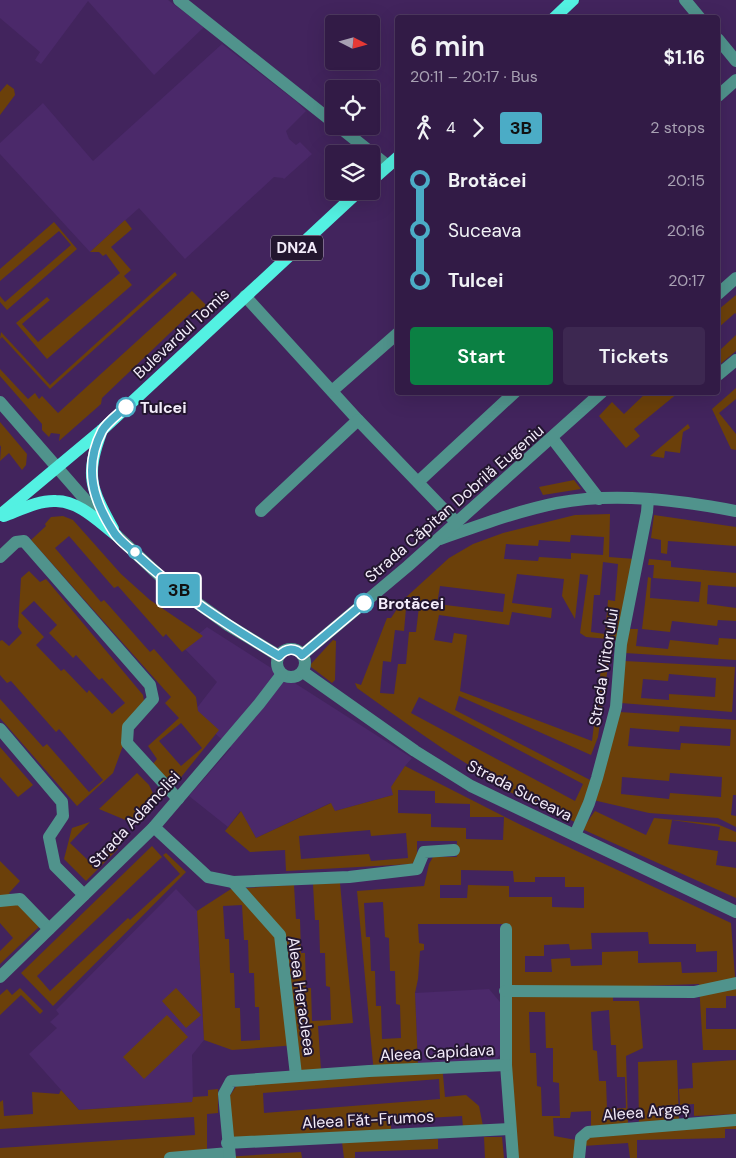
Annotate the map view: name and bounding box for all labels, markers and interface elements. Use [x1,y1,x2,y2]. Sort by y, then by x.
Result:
north arrow [325,15,380,70]
map controls [325,15,380,200]
text: 6 min [410,28,485,65]
text: $1.16 [663,45,705,70]
text: 20:11 – 20:17 · Bus [410,66,538,87]
button: locate [325,80,380,135]
icon: walk [410,114,438,142]
icon: forward [464,114,492,142]
text: 3B [510,116,532,140]
text: 4 [446,117,456,138]
text: 2 stops [650,117,705,138]
button: layers [325,145,380,200]
text: Brotăcei [448,168,527,193]
text: 20:15 [667,170,705,191]
text: Suceava [448,218,521,243]
text: 20:16 [667,220,705,241]
road number: DN2A [271,236,323,260]
text: Tulcei [448,268,503,293]
text: 20:17 [668,270,705,291]
street label: Bulevardul Tomis [129,284,234,383]
button: Start [410,327,553,385]
button: Tickets [563,327,705,385]
marker: Tulcei [116,397,136,417]
place label: Tulcei [140,397,187,418]
street label: Strada Căpitan Dobrilă Eugeniu [360,420,548,587]
unlabelled marker [128,545,142,559]
line badge: 3B [156,574,202,606]
text: 3B [168,578,190,602]
marker: Brotăcei [354,593,374,613]
place label: Brotăcei [378,593,444,614]
street label: Strada Viitorului [584,607,623,727]
street label: Strada Suceava [464,755,576,826]
street label: Strada Adamclisi [84,767,185,872]
street label: Aleea Heracleea [283,935,320,1057]
street label: Aleea Capidava [379,1039,495,1066]
street label: Aleea Argeș [602,1097,691,1126]
street label: Aleea Făt-Frumos [301,1106,435,1133]

